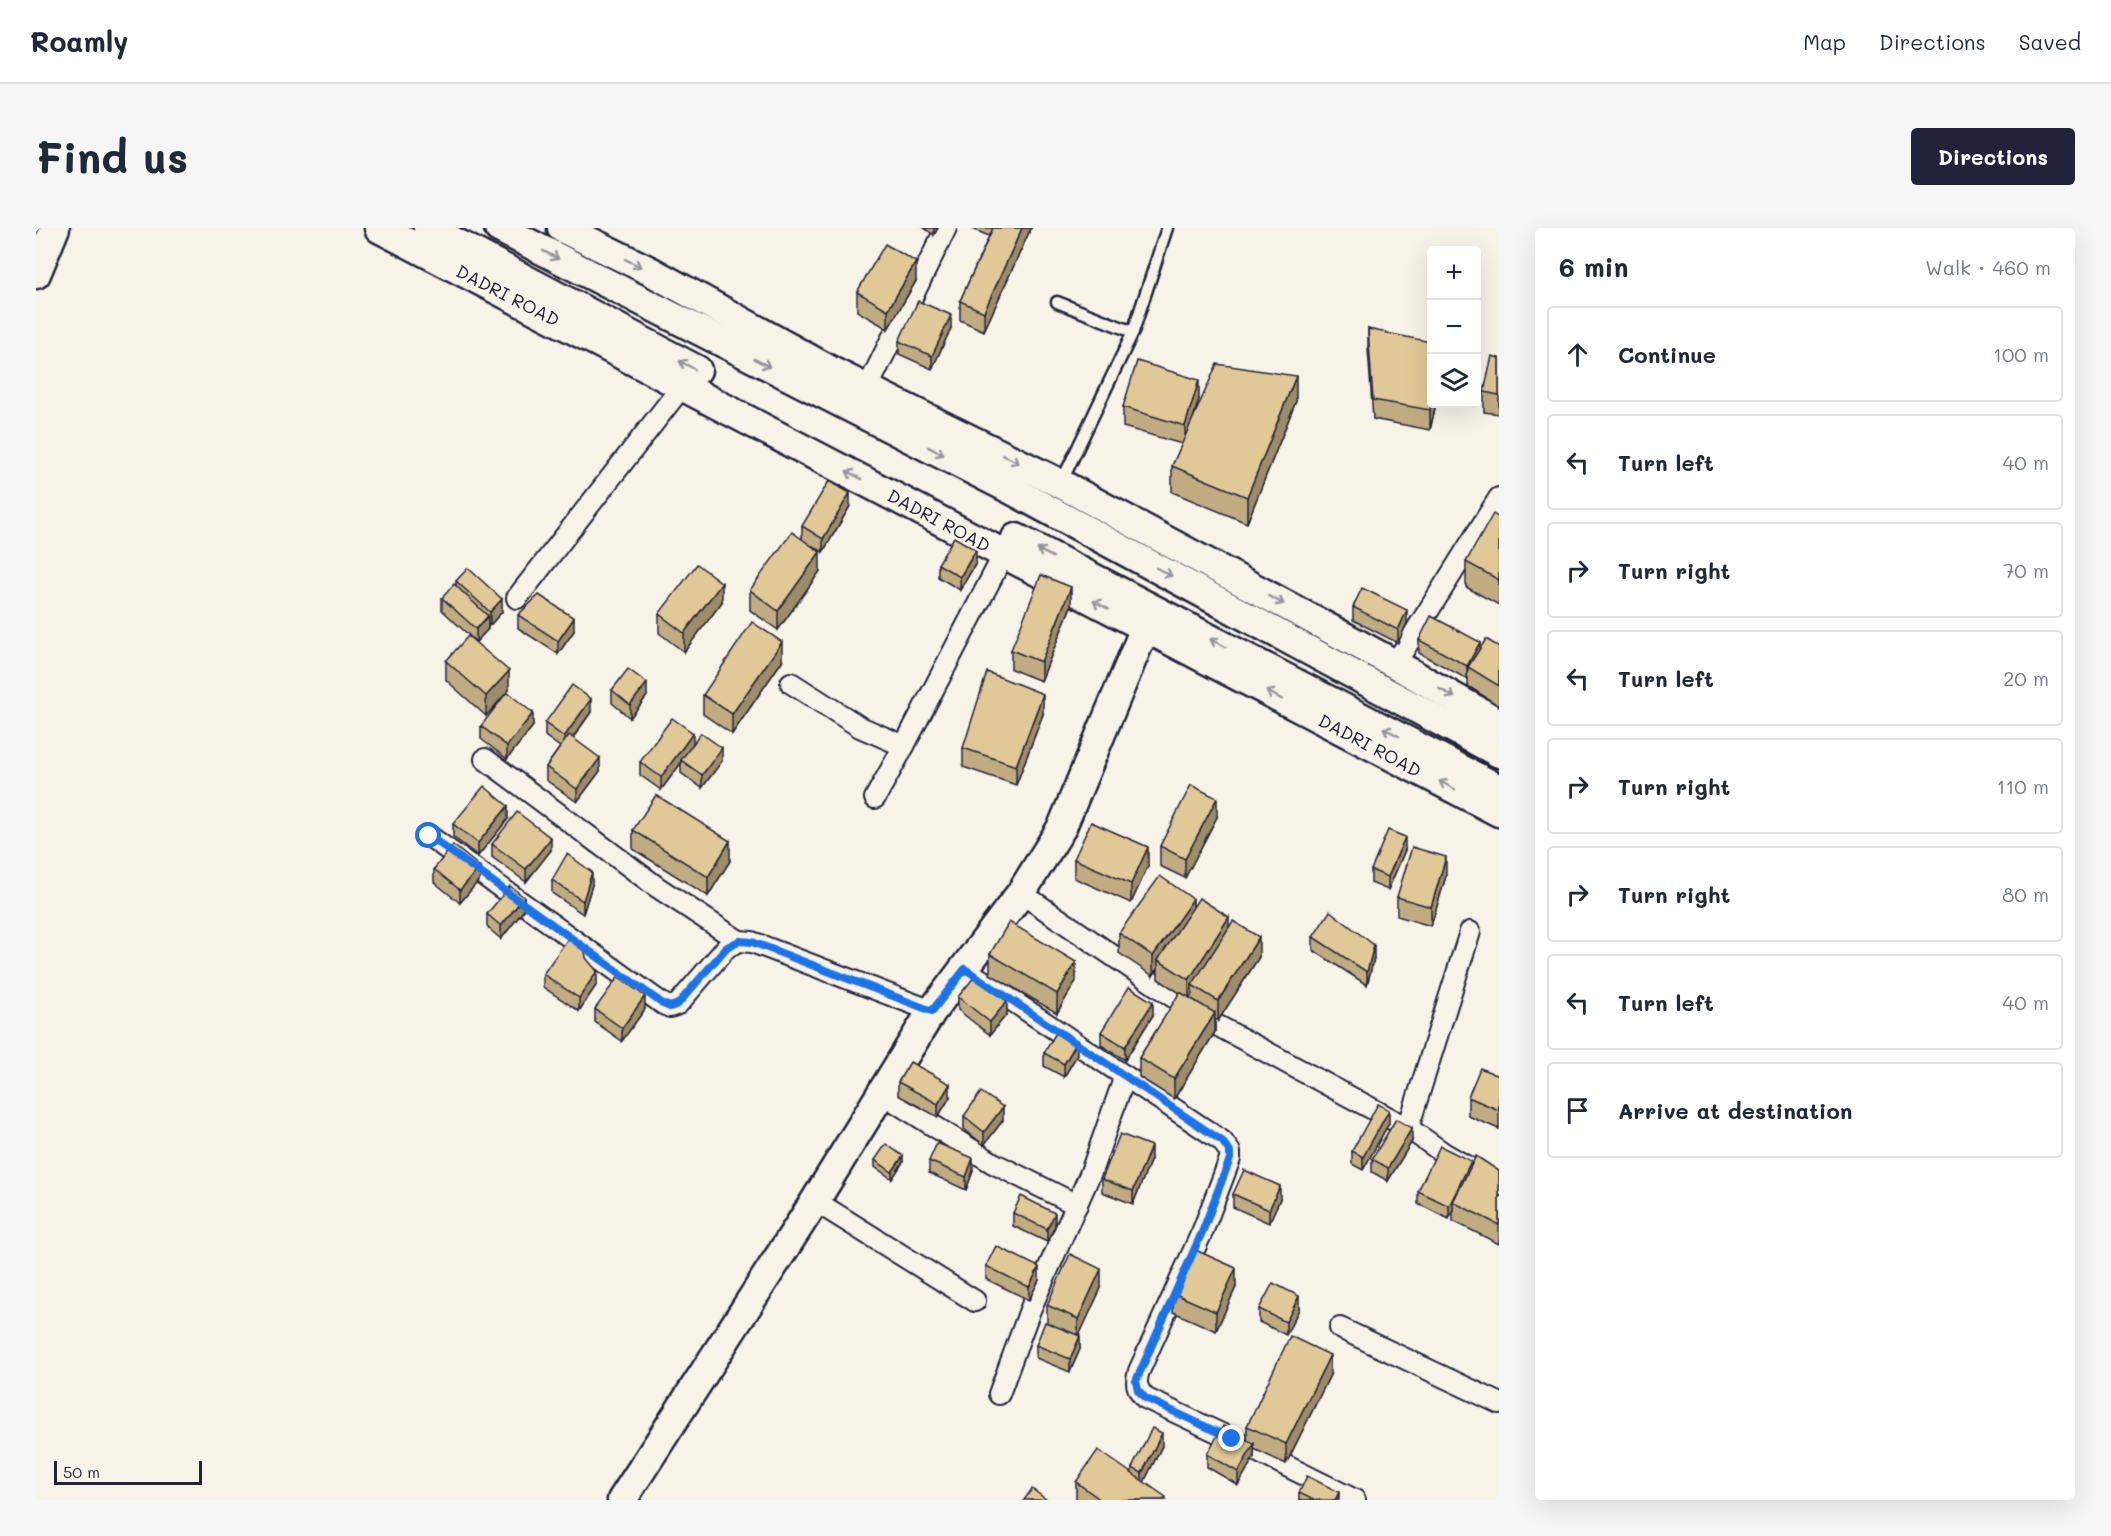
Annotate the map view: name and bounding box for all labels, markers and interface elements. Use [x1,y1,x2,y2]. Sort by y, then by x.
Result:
text: Roamly [30,23,129,59]
text: Map [1803,28,1846,55]
text: Directions [1879,28,1986,55]
text: Saved [2019,28,2081,55]
button: Directions [1911,128,2075,185]
text: Find us [36,129,188,184]
map controls [1427,246,1481,408]
button: + [1427,246,1481,300]
one-way arrow [542,249,560,261]
text: 6 min [1559,250,1628,284]
text: Walk · 460 m [1925,254,2051,280]
one-way arrow [624,258,642,269]
street label: DADRI ROAD [452,259,564,331]
button: − [1427,300,1481,354]
icon: ahead [1561,338,1594,371]
text: Continue [1618,340,1716,369]
text: 100 m [1993,341,2049,367]
button: layers [1427,354,1481,408]
one-way arrow [753,357,771,369]
one-way arrow [678,359,696,370]
one-way arrow [926,446,944,458]
icon: left [1561,446,1594,479]
text: Turn left [1618,448,1714,477]
text: 40 m [2003,449,2049,475]
one-way arrow [1002,454,1020,466]
one-way arrow [846,469,864,480]
street label: DADRI ROAD [883,483,995,557]
one-way arrow [1037,547,1054,559]
icon: right [1561,554,1594,587]
text: Turn right [1618,556,1730,585]
text: 70 m [2003,557,2049,583]
one-way arrow [1154,567,1172,578]
one-way arrow [1267,595,1285,606]
one-way arrow [1093,599,1111,610]
one-way arrow [1210,636,1228,648]
icon: left [1561,662,1594,695]
text: Turn left [1618,664,1714,693]
text: 20 m [2003,665,2049,691]
one-way arrow [1439,688,1456,700]
one-way arrow [1266,689,1284,700]
street label: DADRI ROAD [1314,708,1426,782]
one-way arrow [1383,726,1401,738]
icon: right [1561,770,1594,803]
text: Turn right [1618,772,1730,801]
text: 110 m [1996,773,2049,799]
one-way arrow [1439,779,1456,791]
route start [415,822,441,848]
icon: right [1561,878,1594,911]
text: Turn right [1618,880,1730,909]
text: 80 m [2002,881,2049,907]
icon: left [1561,986,1594,1019]
text: Turn left [1618,988,1714,1017]
text: 40 m [2003,989,2049,1015]
icon: arrive [1561,1094,1594,1127]
text: Arrive at destination [1618,1096,1853,1125]
route end [1218,1425,1244,1451]
scale bar [54,1458,202,1486]
text: 50 m [63,1461,100,1482]

